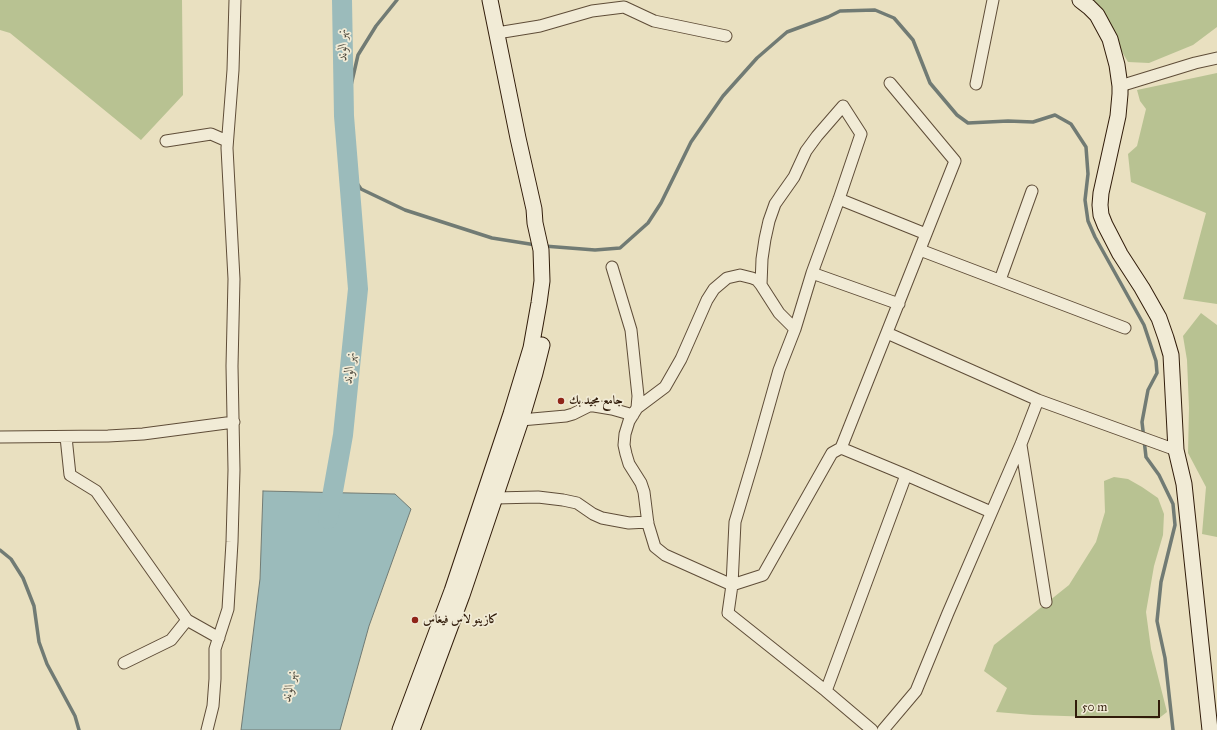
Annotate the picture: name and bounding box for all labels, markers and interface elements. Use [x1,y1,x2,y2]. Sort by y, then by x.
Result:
water label: نهر الوند [335,29,351,61]
water label: نهر الوند [341,351,359,385]
place label: جامع مجيد بك [569,394,623,408]
marker: جامع مجيد بك [556,396,566,406]
place label: كازينو لاس فيغاس [423,613,498,627]
marker: كازينو لاس فيغاس [410,615,420,625]
water label: نهر الوند [279,669,301,703]
scale bar [1077,692,1162,718]
text: 50 m [1082,700,1107,714]

